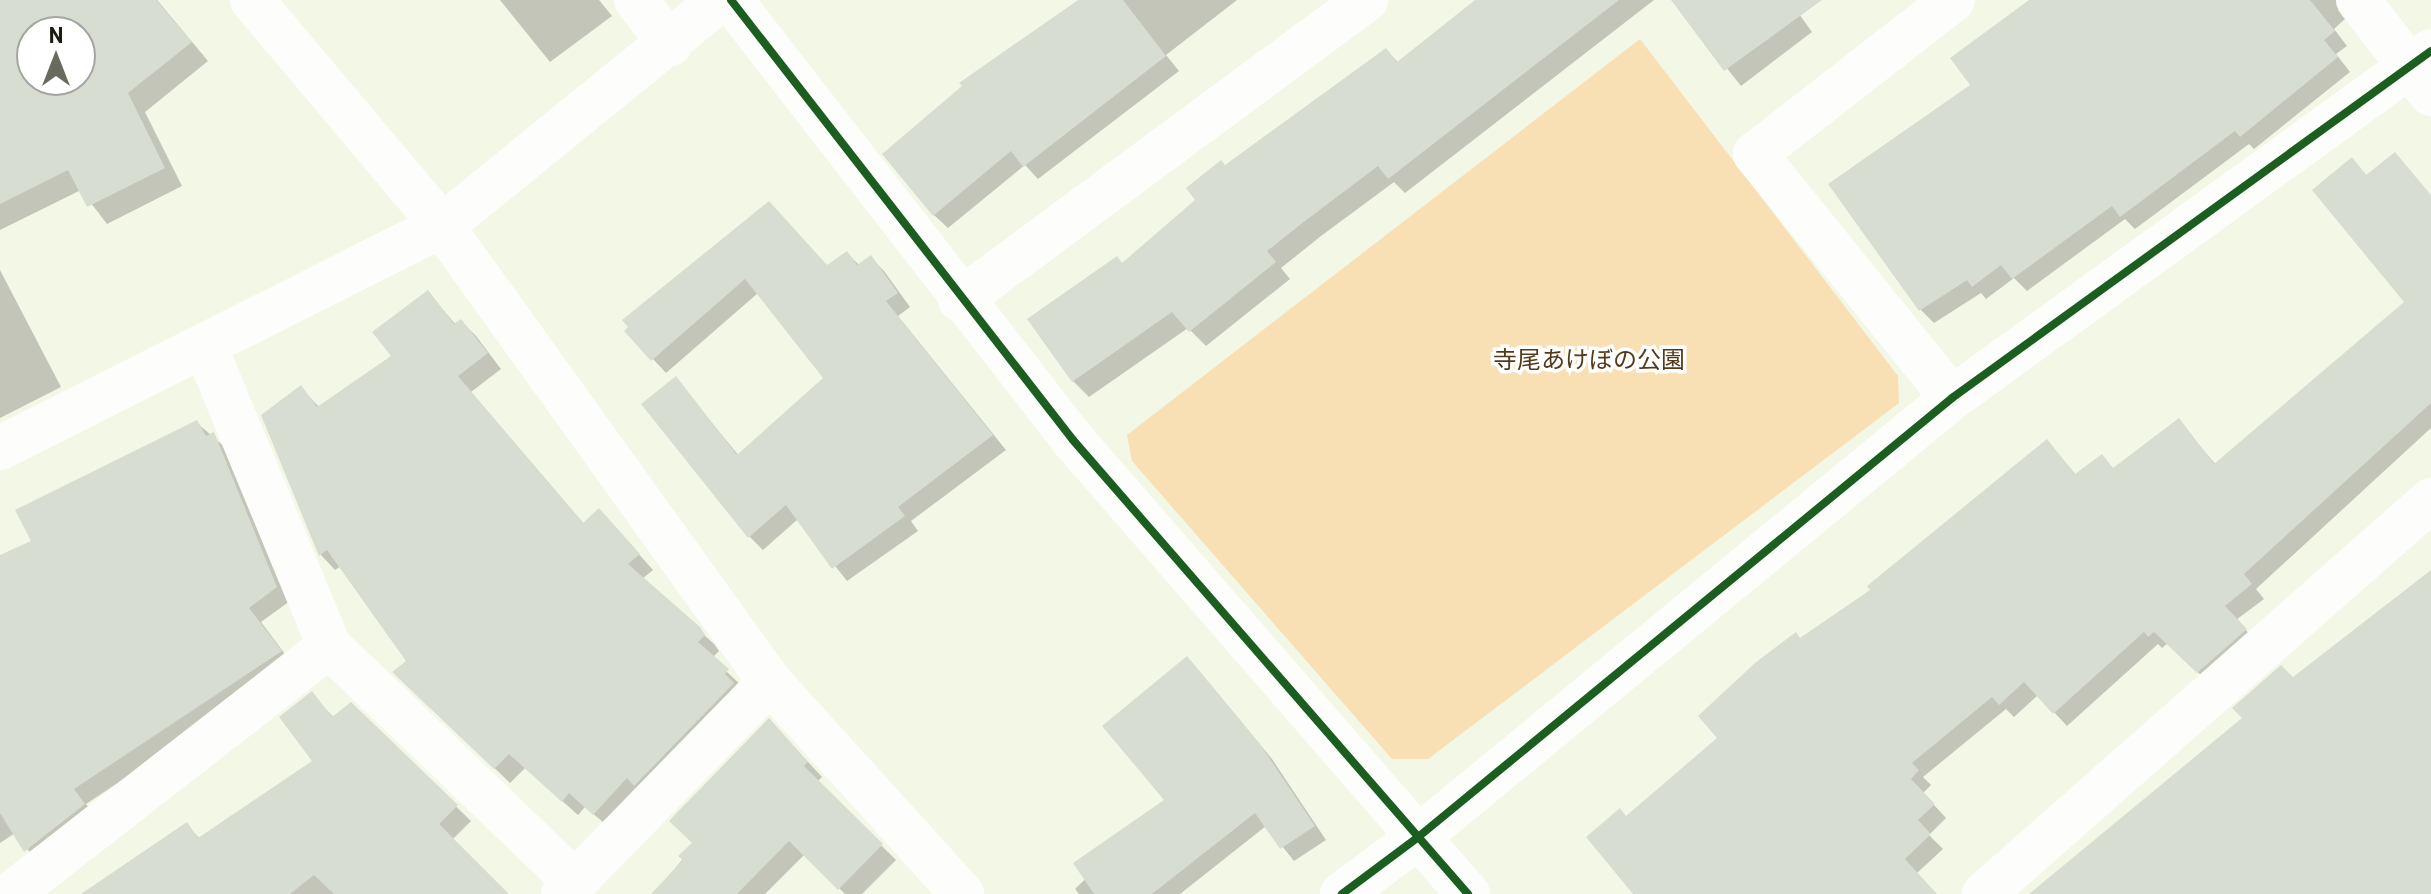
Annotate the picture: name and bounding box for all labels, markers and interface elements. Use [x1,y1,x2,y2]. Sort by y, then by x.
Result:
north arrow [16,16,96,96]
text: N [49,21,63,47]
park label: 寺尾あけぼの公園 [1493,345,1685,373]

